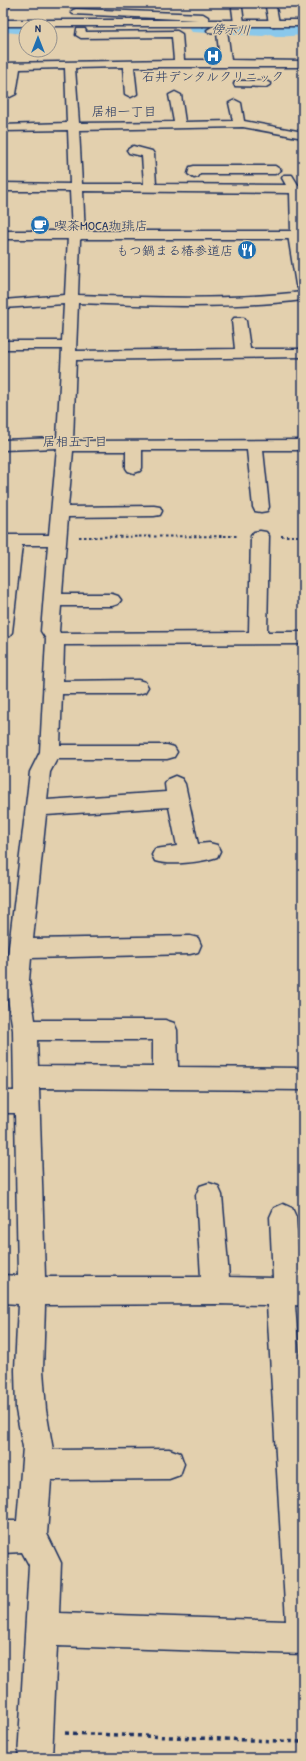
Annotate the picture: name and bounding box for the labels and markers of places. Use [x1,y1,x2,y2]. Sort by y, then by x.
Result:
hospital icon: 石井デンタルクリニック [202,45,224,67]
place label: 石井デンタルクリニック [142,67,284,85]
cafe icon: 喫茶MOCA珈琲店 [29,214,51,236]
place label: 喫茶MOCA珈琲店 [54,216,147,234]
restaurant icon: もつ鍋まる椿参道店 [236,239,258,261]
place label: もつ鍋まる椿参道店 [116,241,233,259]

